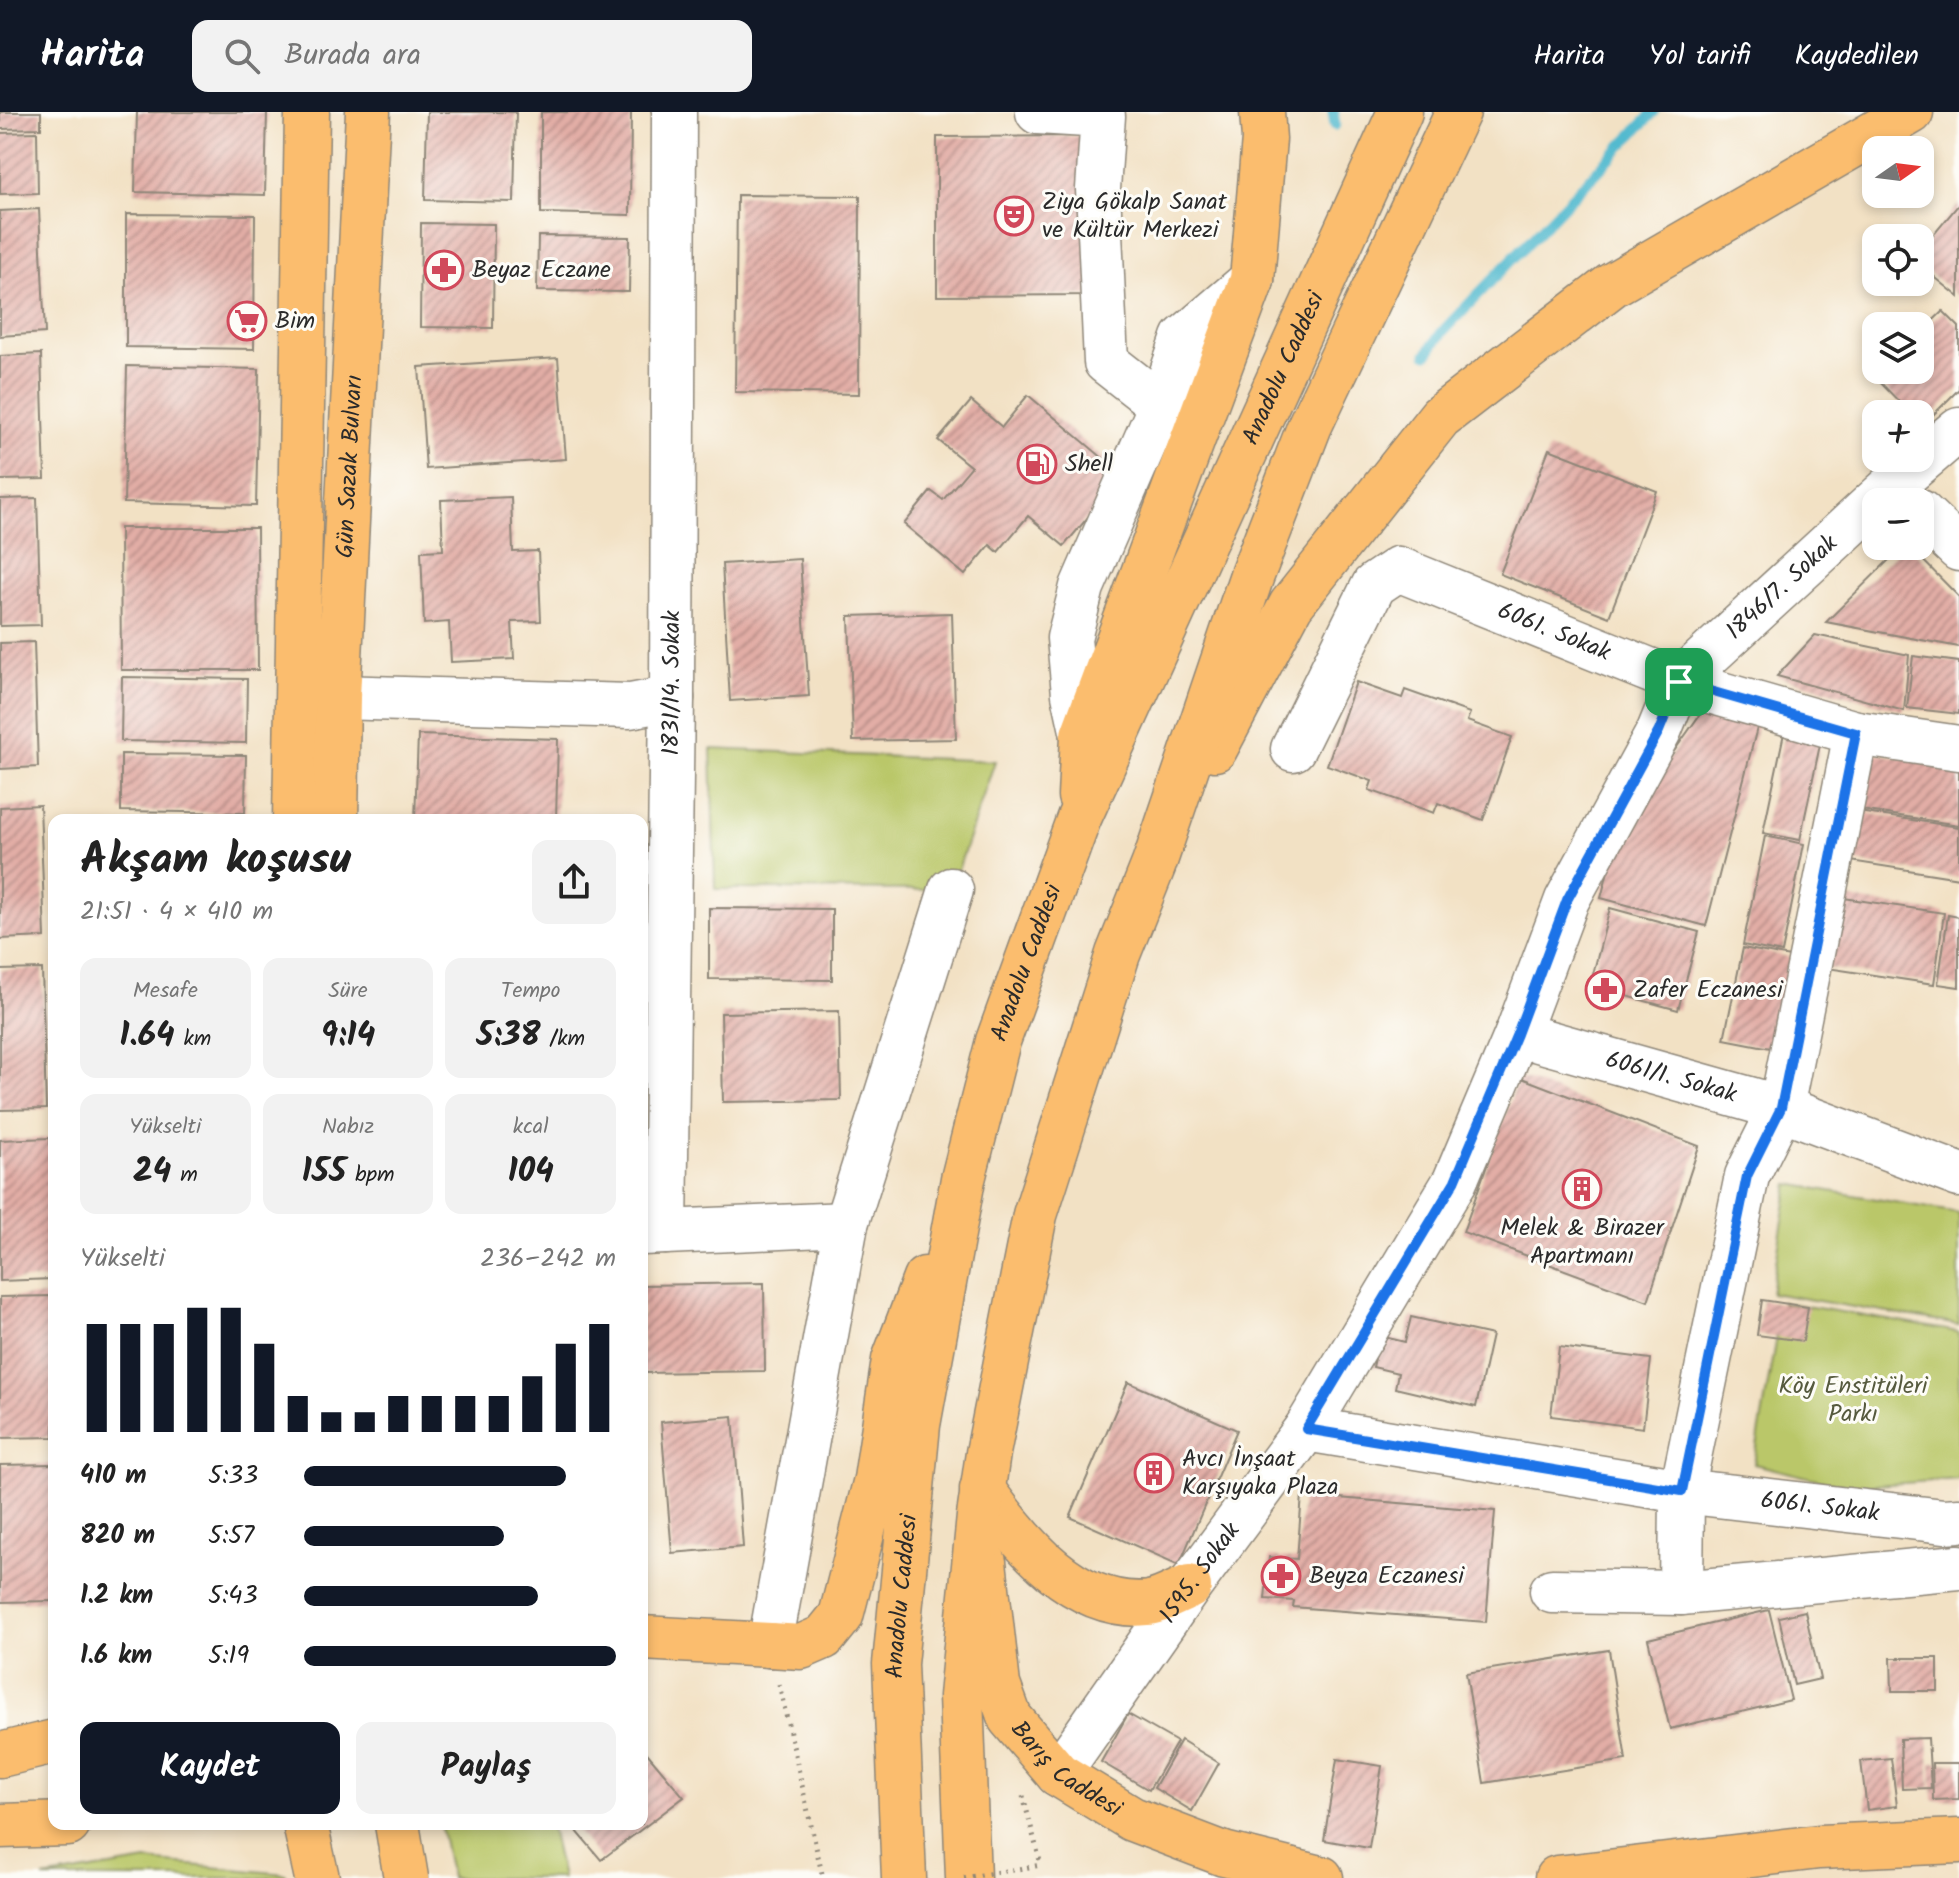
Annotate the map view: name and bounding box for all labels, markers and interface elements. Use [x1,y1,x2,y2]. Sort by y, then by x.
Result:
search box [192,20,752,92]
text: Harita [40,26,144,86]
text: Burada ara [284,32,421,80]
icon: search [220,34,264,78]
text: Harita [1533,34,1605,79]
text: Yol tarifi [1649,34,1751,79]
text: Kaydedilen [1795,34,1919,79]
north arrow [1862,136,1934,208]
map controls [1862,136,1934,560]
place label: Ziya Gökalp Sanat ve Kültür Merkezi [1042,183,1228,250]
theatre icon: Ziya Gökalp Sanat ve Kültür Merkezi [993,195,1035,237]
button: locate [1862,224,1934,296]
pharmacy icon: Beyaz Eczane [423,249,465,291]
place label: Beyaz Eczane [472,251,611,290]
street label: Anadolu Caddesi [1232,284,1336,451]
supermarket icon: Bim [226,300,268,342]
place label: Bim [275,302,315,341]
button: layers [1862,312,1934,384]
street label: Gün Sazak Bulvarı [326,374,374,559]
button: + [1862,400,1934,472]
fuel station icon: Shell [1016,443,1058,485]
place label: Shell [1065,445,1113,484]
button: − [1862,488,1934,560]
street label: 1846/7. Sokak [1717,525,1848,649]
street label: 6061. Sokak [1492,591,1617,672]
street label: 1831/14. Sokak [652,610,692,756]
pin [1645,648,1713,716]
icon: arrive [1657,660,1701,704]
text: Akşam koşusu [80,826,351,896]
button: share [532,840,616,924]
street label: Anadolu Caddesi [980,877,1073,1047]
text: 21:51 · 4 × 410 m [80,891,273,933]
pharmacy icon: Zafer Eczanesi [1584,969,1626,1011]
place label: Zafer Eczanesi [1633,971,1784,1010]
text: Mesafe [133,974,198,1009]
text: Süre [328,974,368,1009]
text: Tempo [501,974,561,1009]
text: 1.64 [119,1009,175,1063]
text: 9:14 [321,1009,375,1063]
text: 5:38 [476,1009,541,1063]
text: km [175,1022,211,1057]
text: /km [541,1022,585,1057]
street label: 6061/1. Sokak [1601,1040,1742,1114]
text: Yükselti [129,1110,201,1145]
text: Nabız [322,1110,374,1145]
text: kcal [513,1110,549,1145]
text: 24 [133,1145,171,1199]
text: 155 [301,1145,346,1199]
text: 104 [508,1145,554,1199]
text: m [171,1158,198,1193]
text: bpm [346,1158,395,1193]
building icon: Melek & Birazer Apartmanı [1561,1168,1603,1210]
place label: Melek & Birazer Apartmanı [1500,1209,1666,1276]
text: Yükselti [80,1238,165,1280]
text: 236–242 m [480,1238,616,1280]
park label: Köy Enstitüleri Parkı [1778,1367,1929,1434]
place label: Avcı İnşaat Karşıyaka Plaza [1182,1440,1338,1507]
building icon: Avcı İnşaat Karşıyaka Plaza [1133,1452,1175,1494]
text: 410 m [80,1455,147,1497]
text: 5:33 [208,1455,258,1497]
street label: 6061. Sokak [1759,1481,1882,1533]
street label: Anadolu Caddesi [876,1511,929,1679]
street label: 1595. Sokak [1149,1513,1251,1632]
text: 820 m [80,1515,155,1557]
text: 5:57 [208,1515,254,1557]
pharmacy icon: Beyza Eczanesi [1260,1555,1302,1597]
place label: Beyza Eczanesi [1309,1557,1465,1596]
text: 1.2 km [80,1575,153,1617]
text: 5:43 [208,1575,258,1617]
text: 1.6 km [80,1635,152,1677]
text: 5:19 [208,1635,249,1677]
street label: Barış Caddesi [1001,1712,1131,1829]
button: Kaydet [80,1722,340,1814]
button: Paylaş [356,1722,616,1814]

